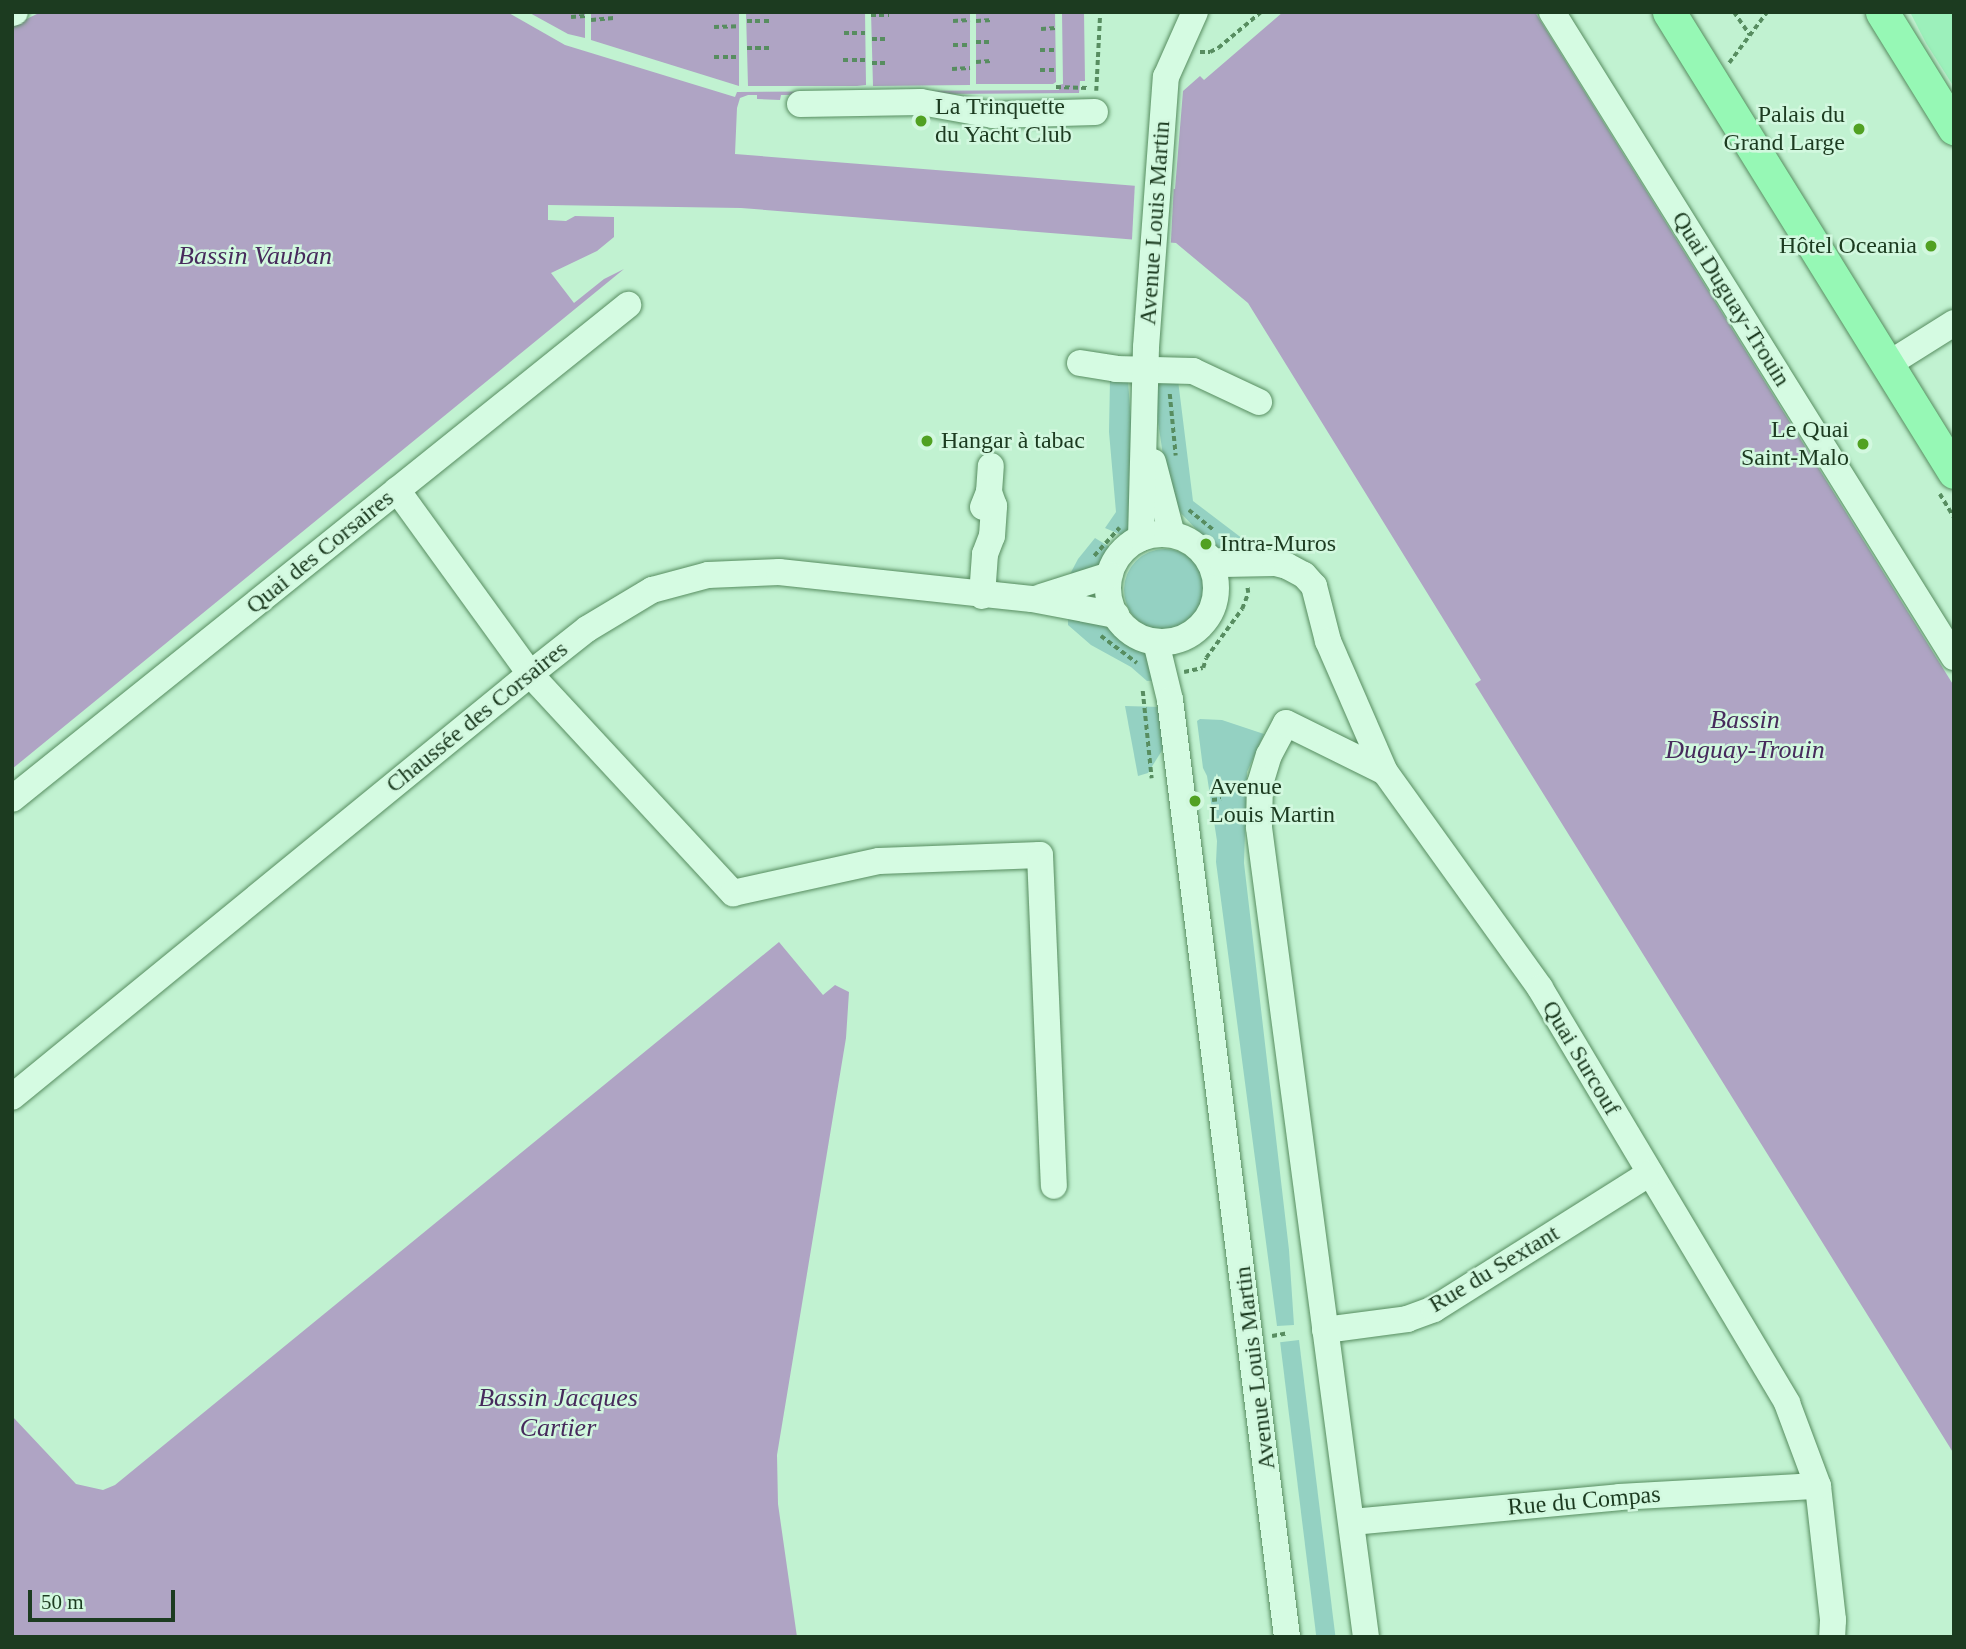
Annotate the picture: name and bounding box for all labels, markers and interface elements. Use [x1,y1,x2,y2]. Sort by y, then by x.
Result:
place label: La Trinquette du Yacht Club [935,93,1073,149]
place label: Palais du Grand Large [1723,101,1845,157]
marker: La Trinquette du Yacht Club [913,113,929,129]
street label: Avenue Louis Martin [1133,120,1177,326]
marker: Palais du Grand Large [1851,121,1867,137]
street label: Quai Duguay-Trouin [1666,206,1796,392]
place label: Hôtel Oceania [1779,232,1917,260]
marker: Hôtel Oceania [1923,238,1939,254]
water label: Bassin Vauban [178,240,332,272]
place label: Le Quai Saint-Malo [1741,416,1849,472]
place label: Hangar à tabac [941,427,1085,455]
marker: Hangar à tabac [919,433,935,449]
marker: Le Quai Saint-Malo [1855,436,1871,452]
street label: Quai des Corsaires [240,484,400,620]
place label: Intra-Muros [1220,530,1336,558]
marker: Intra-Muros [1198,536,1214,552]
street label: Chaussée des Corsaires [380,635,574,799]
water label: Bassin Duguay-Trouin [1665,704,1825,766]
place label: Avenue Louis Martin [1209,773,1335,829]
marker: Avenue Louis Martin [1187,793,1203,809]
street label: Quai Surcouf [1536,995,1626,1121]
street label: Rue du Sextant [1424,1219,1564,1319]
street label: Avenue Louis Martin [1228,1265,1282,1471]
water label: Bassin Jacques Cartier [478,1382,638,1444]
street label: Rue du Compas [1506,1480,1662,1522]
scale bar [32,1576,178,1620]
text: 50 m [41,1590,84,1614]

